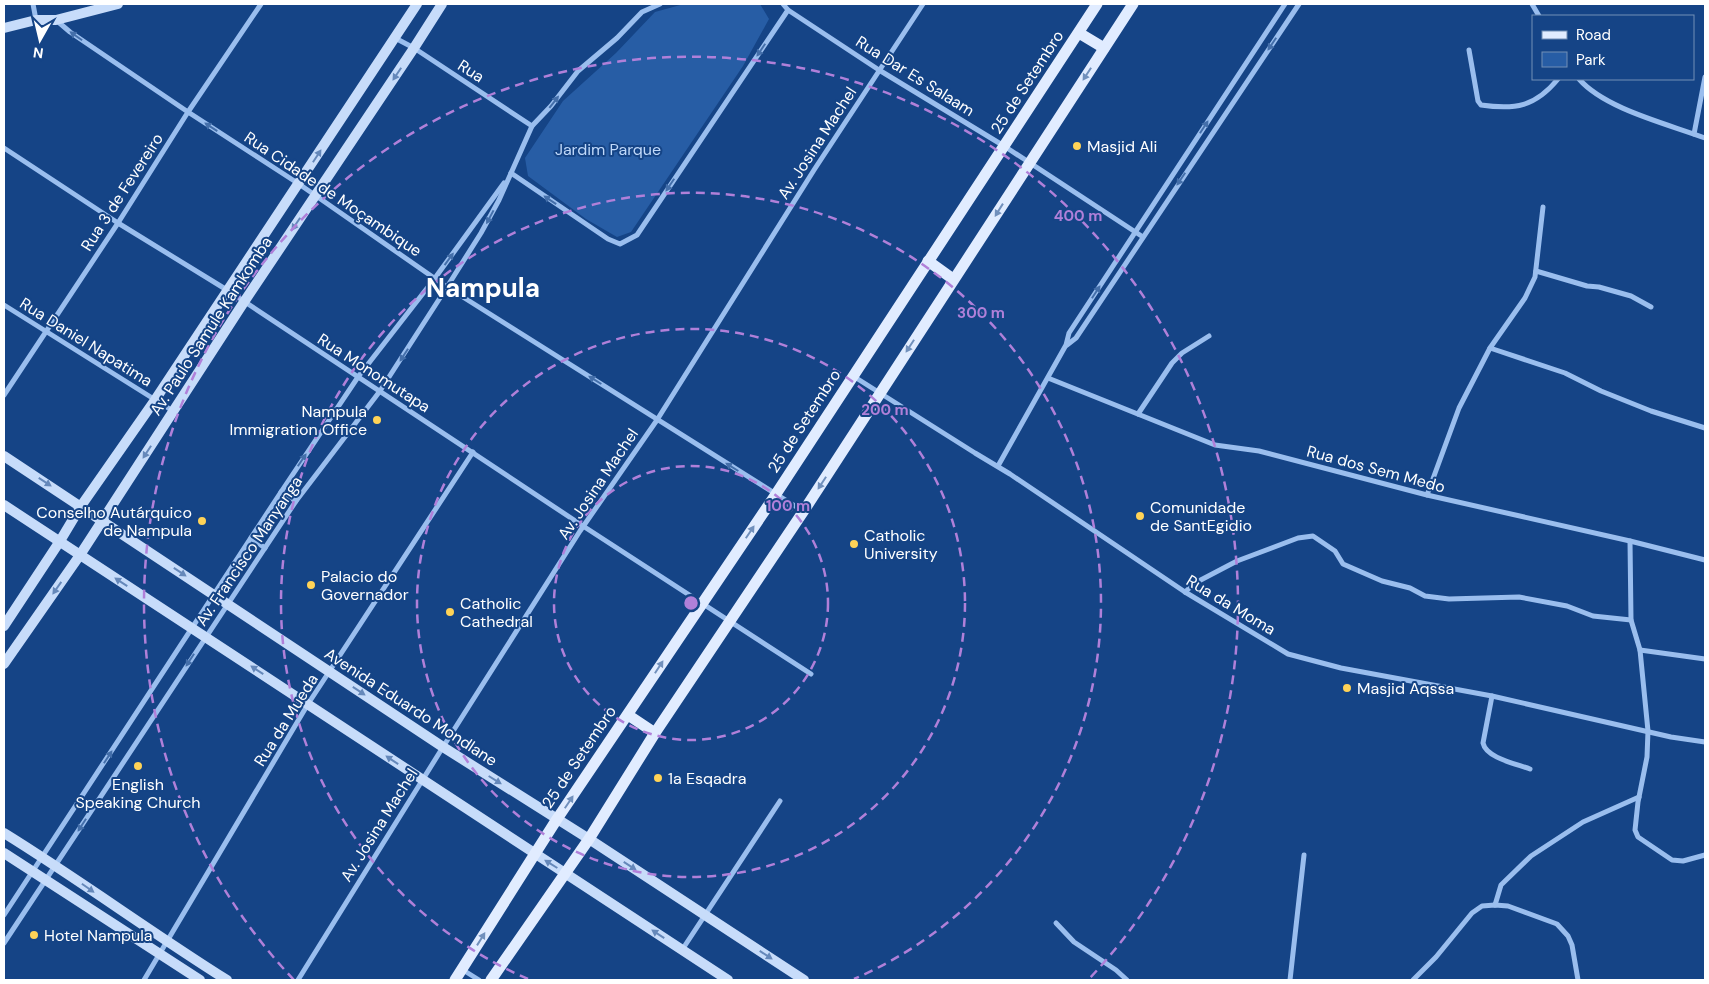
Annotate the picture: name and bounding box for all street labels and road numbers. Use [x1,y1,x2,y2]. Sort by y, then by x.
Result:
street label: 25 de Setembro [986,26,1068,138]
street label: Rua Dar Es Salaam [852,31,978,121]
street label: Rua [454,55,488,87]
street label: Av. Josina Machel [773,83,861,203]
street label: Rua Cidade de Moçambique [240,127,426,261]
street label: Rua 3 de Fevereiro [76,129,168,255]
street label: Av. Paulo Samule Kamkomba [145,232,277,420]
street label: Rua Daniel Napatima [16,293,156,391]
street label: Rua Monomutapa [314,329,434,417]
street label: 25 de Setembro [763,365,845,477]
street label: Av. Josina Machel [553,424,643,544]
street label: Rua dos Sem Medo [1305,440,1447,498]
street label: Av. Francisco Manyanga [191,472,307,630]
street label: Rua da Moma [1183,570,1279,640]
street label: Avenida Eduardo Mondlane [321,643,501,771]
street label: Rua da Mueda [249,670,323,770]
street label: 25 de Setembro [537,702,621,812]
street label: Av. Josina Machel [336,764,422,886]

